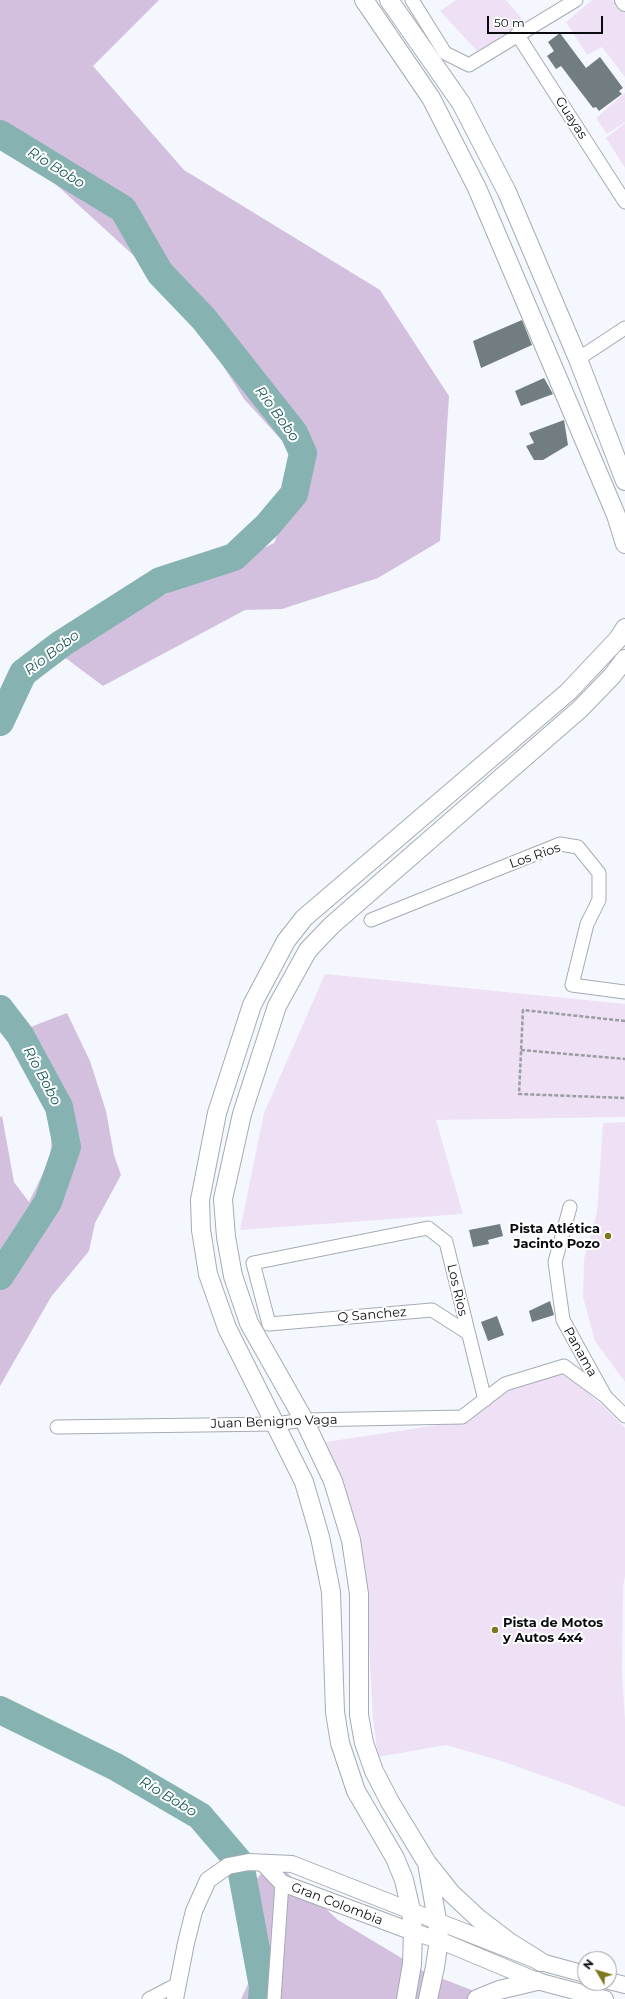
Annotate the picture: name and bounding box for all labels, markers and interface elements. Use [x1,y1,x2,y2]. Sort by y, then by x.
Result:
scale bar [489,8,605,34]
text: 50 m [494,15,525,30]
street label: Guayas [552,94,590,142]
water label: Río Bobo [24,144,88,192]
water label: Río Bobo [251,383,303,445]
water label: Río Bobo [21,627,83,679]
street label: Los Rios [507,840,563,872]
water label: Río Bobo [20,1044,64,1108]
place label: Pista Atlética Jacinto Pozo [510,1221,600,1252]
marker: Pista Atlética Jacinto Pozo [603,1231,613,1241]
street label: Los Rios [443,1262,471,1318]
street label: Q Sanchez [337,1304,407,1326]
street label: Panama [560,1324,600,1380]
street label: Juan Benigno Vaga [210,1412,338,1432]
place label: Pista de Motos y Autos 4x4 [503,1615,603,1646]
marker: Pista de Motos y Autos 4x4 [490,1625,500,1635]
water label: Río Bobo [136,1773,200,1821]
street label: Gran Colombia [289,1879,385,1929]
north arrow [577,1951,617,1991]
text: N [580,1956,597,1972]

